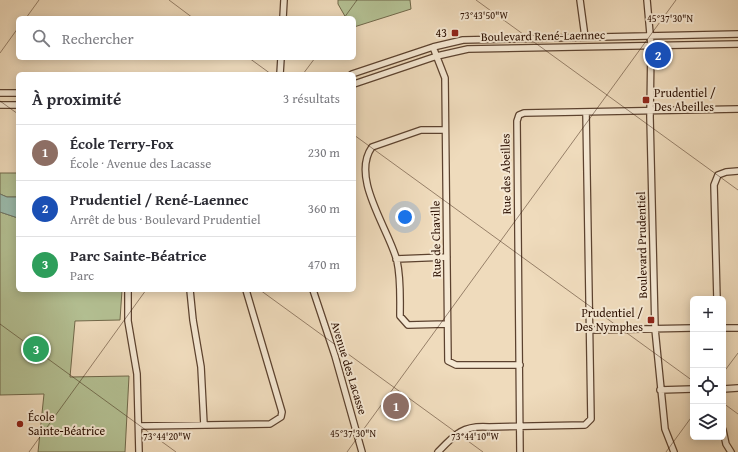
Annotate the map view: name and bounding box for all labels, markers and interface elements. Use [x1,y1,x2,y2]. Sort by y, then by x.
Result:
text: 73°43'50"W [460,8,508,23]
text: 45°37'30"N [647,11,693,26]
search box [16,16,356,60]
place label: 43 [435,24,447,41]
street label: Boulevard René-Laennec [481,26,606,45]
icon: search [30,27,52,49]
text: Rechercher [62,28,134,49]
marker: 43 [450,28,460,38]
pin: 2 [645,40,671,70]
place label: Prudentiel / Des Abeilles [654,84,716,115]
text: À proximité [32,86,121,111]
text: 3 résultats [283,89,340,108]
marker: Prudentiel / Des Abeilles [641,95,651,105]
text: École Terry-Fox [70,133,174,154]
street label: Rue des Abeilles [496,133,515,215]
text: 1 [42,143,48,162]
text: 230 m [308,143,340,162]
text: École · Avenue des Lacasse [70,154,211,173]
text: Prudentiel / René-Laennec [70,189,248,210]
street label: Boulevard Prudentiel [632,191,651,299]
text: 2 [42,199,48,218]
text: 360 m [308,199,340,218]
street label: Rue de Chaville [426,200,445,278]
your location [395,207,415,227]
text: Arrêt de bus · Boulevard Prudentiel [70,210,261,229]
text: Parc Sainte-Béatrice [70,245,207,266]
text: 3 [42,255,48,274]
text: 470 m [308,255,340,274]
text: Parc [70,266,94,285]
map controls [690,296,726,440]
button: + [690,296,726,332]
place label: Prudentiel / Des Nymphes [575,304,643,335]
marker: Prudentiel / Des Nymphes [646,315,656,325]
street label: Avenue des Lacasse [327,319,372,417]
button: − [690,332,726,368]
pin: 3 [23,334,49,364]
button: locate [690,368,726,404]
pin: 1 [383,391,409,421]
button: layers [690,404,726,440]
place label: École Sainte-Béatrice [28,408,106,439]
marker: École Sainte-Béatrice [15,419,25,429]
text: 45°37'30"N [330,426,376,441]
text: 73°44'20"W [143,429,191,444]
text: 73°44'10"W [451,429,499,444]

